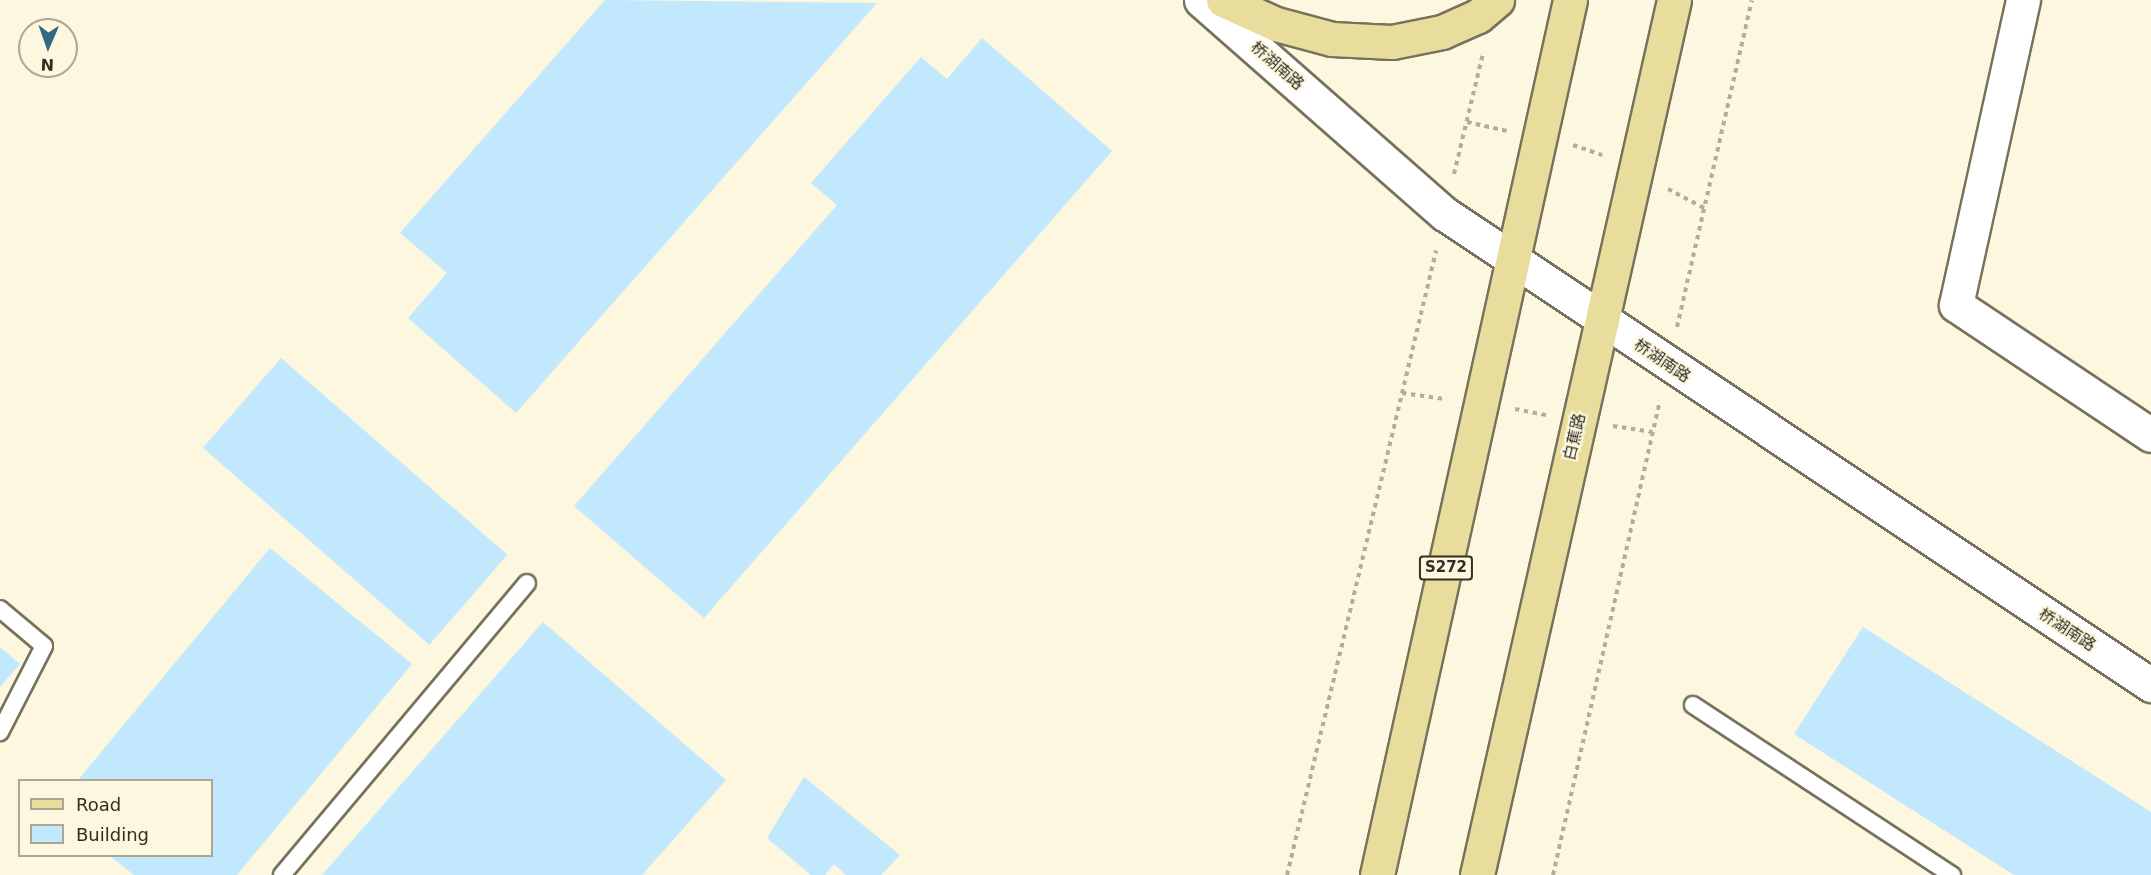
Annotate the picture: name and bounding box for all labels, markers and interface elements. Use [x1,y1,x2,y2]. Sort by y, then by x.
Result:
north arrow [18,18,78,78]
street label: 桥湖南路 [1247,38,1307,94]
text: N [40,55,54,74]
street label: 桥湖南路 [1630,335,1694,387]
street label: 白蕉路 [1560,411,1590,463]
road number: S272 [1418,556,1474,580]
street label: 桥湖南路 [2035,605,2099,655]
legend [18,779,213,857]
text: Road [76,794,121,815]
text: Building [76,824,149,845]

